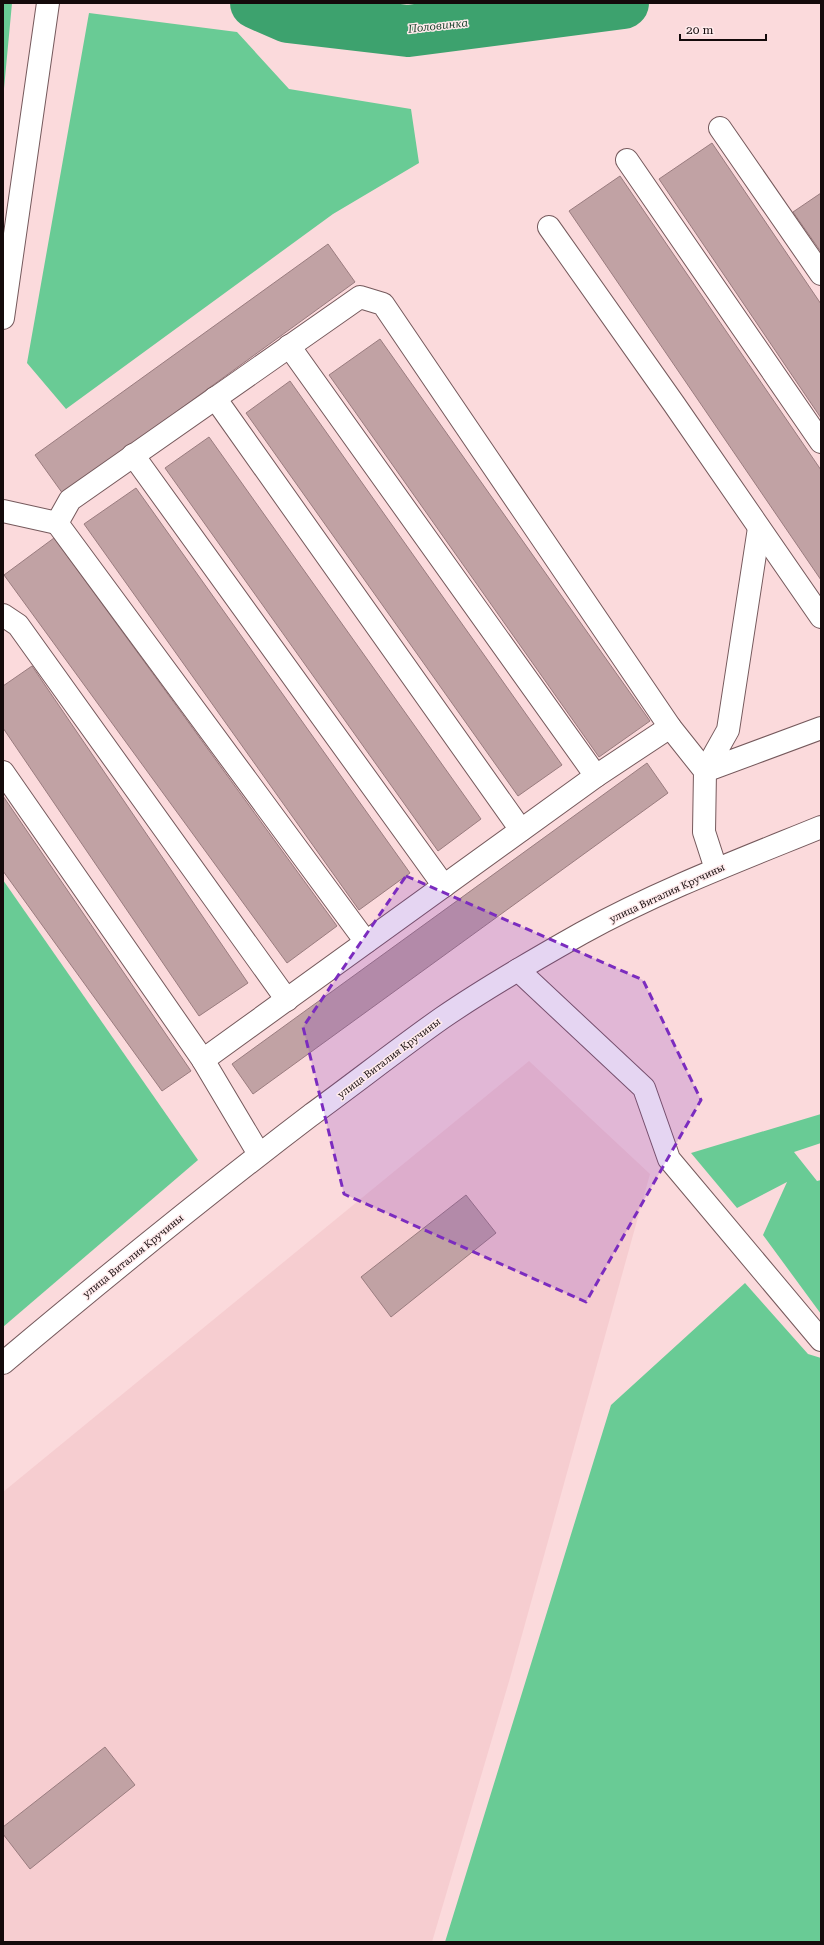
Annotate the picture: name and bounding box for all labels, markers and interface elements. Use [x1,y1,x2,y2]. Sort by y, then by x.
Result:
water label: Половинка [406,16,469,36]
scale bar [680,16,766,42]
text: 20 m [686,23,713,37]
street label: улица Виталия Кручины [608,861,726,925]
street label: улица Виталия Кручины [335,1016,443,1100]
street label: улица Виталия Кручины [81,1212,185,1300]

